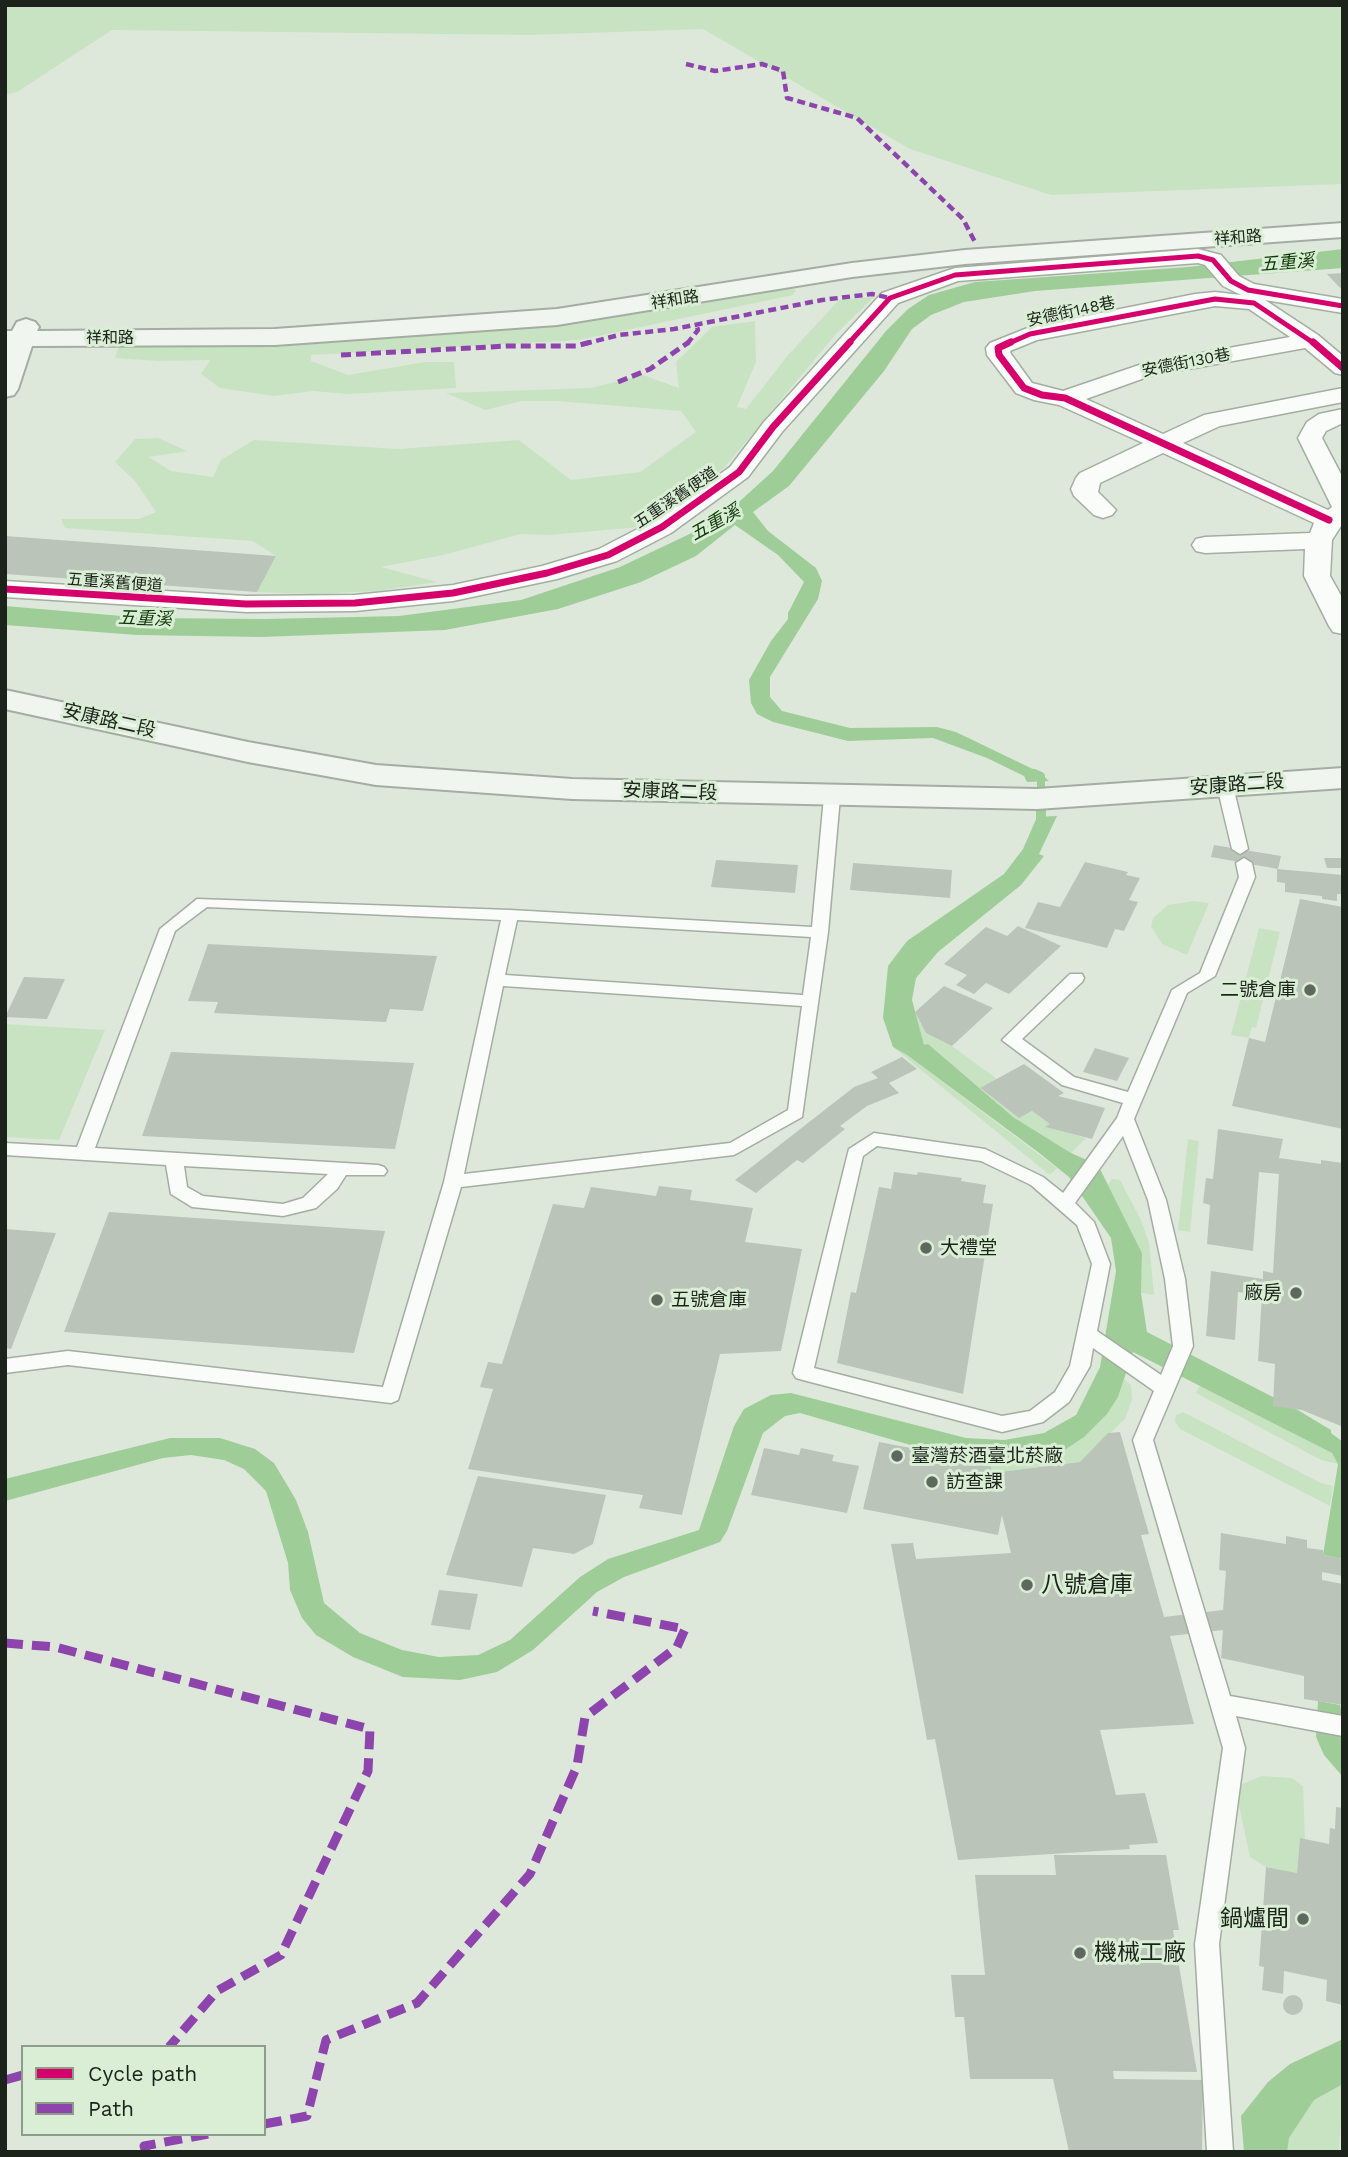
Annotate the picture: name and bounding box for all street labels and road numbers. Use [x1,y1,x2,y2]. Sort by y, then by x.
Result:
street label: 祥和路 [1213,227,1263,249]
street label: 祥和路 [650,287,700,313]
street label: 安德街148巷 [1025,293,1117,331]
street label: 祥和路 [86,328,134,348]
street label: 安德街130巷 [1140,345,1232,381]
street label: 五重溪舊便道 [631,463,721,533]
street label: 五重溪舊便道 [66,570,164,596]
street label: 安康路二段 [60,699,158,743]
street label: 安康路二段 [1189,770,1285,800]
street label: 安康路二段 [622,779,718,805]

